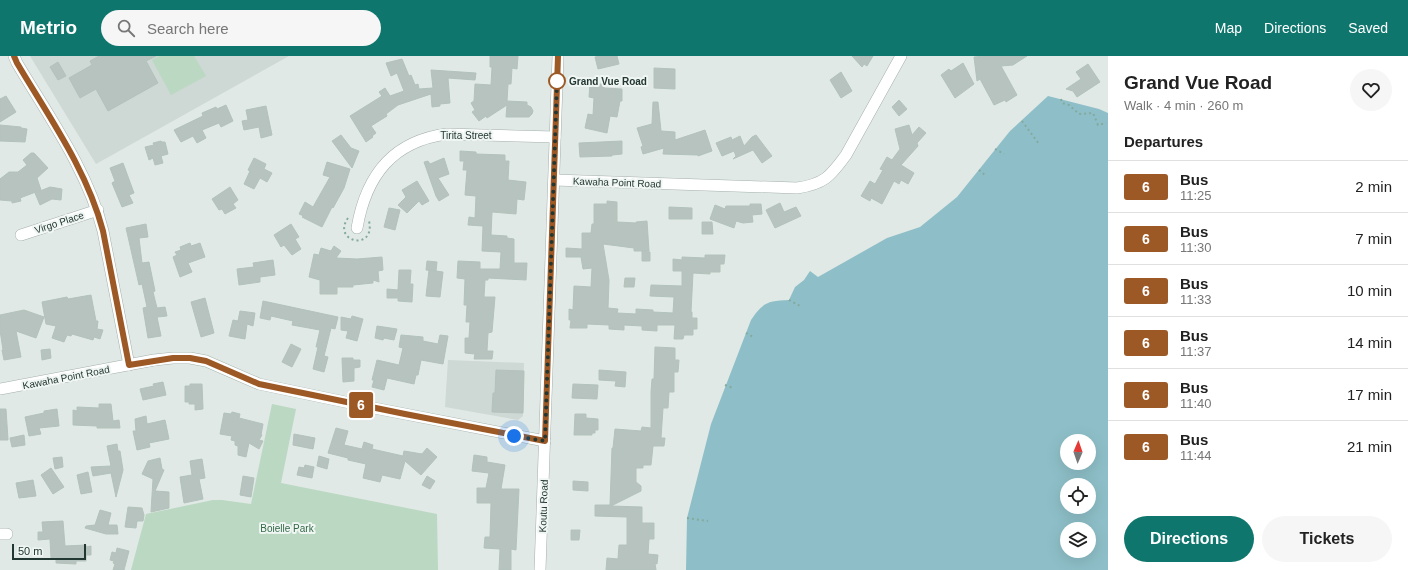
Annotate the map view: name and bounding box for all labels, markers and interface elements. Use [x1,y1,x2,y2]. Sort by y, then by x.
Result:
search box [101,10,381,46]
text: Metrio [20,17,77,38]
icon: search [115,17,137,39]
text: Search here [147,20,229,37]
text: Map [1215,20,1242,36]
text: Directions [1264,20,1326,36]
text: Saved [1348,20,1388,36]
button: heart [1350,69,1392,111]
marker: Grand Vue Road [548,72,566,90]
text: Grand Vue Road [1124,72,1272,93]
place label: Grand Vue Road [569,76,647,87]
text: Walk · 4 min · 260 m [1124,98,1243,113]
street label: Tirita Street [440,130,492,141]
text: Departures [1124,133,1203,150]
text: Bus [1180,171,1208,188]
street label: Kawaha Point Road [573,175,661,190]
text: 2 min [1355,178,1392,195]
text: 6 [1142,179,1150,195]
text: 11:25 [1180,188,1212,203]
street label: Virgo Place [33,209,85,236]
text: Bus [1180,223,1208,240]
text: 7 min [1355,230,1392,247]
text: 6 [1142,231,1150,247]
text: 11:30 [1180,240,1212,255]
text: Bus [1180,275,1208,292]
text: 10 min [1347,282,1392,299]
text: 6 [1142,283,1150,299]
text: 11:33 [1180,292,1212,307]
text: Bus [1180,327,1208,344]
text: 14 min [1347,334,1392,351]
text: 6 [1142,335,1150,351]
text: 11:37 [1180,344,1212,359]
street label: Kawaha Point Road [22,364,111,391]
text: Bus [1180,379,1208,396]
text: 17 min [1347,386,1392,403]
text: 6 [1142,387,1150,403]
line badge: 6 [348,392,374,418]
text: 11:40 [1180,396,1212,411]
text: 6 [357,397,365,413]
your location [504,426,524,446]
text: Bus [1180,431,1208,448]
north arrow [1060,434,1096,470]
map controls [1060,434,1096,558]
text: 21 min [1347,438,1392,455]
text: 6 [1142,439,1150,455]
text: 11:44 [1180,448,1212,463]
button: locate [1060,478,1096,514]
street label: Koutu Road [537,479,550,533]
button: Directions [1124,516,1254,562]
button: Tickets [1262,516,1392,562]
button: layers [1060,522,1096,558]
park label: Boielle Park [260,523,315,534]
scale bar [12,542,86,561]
text: 50 m [18,545,42,557]

